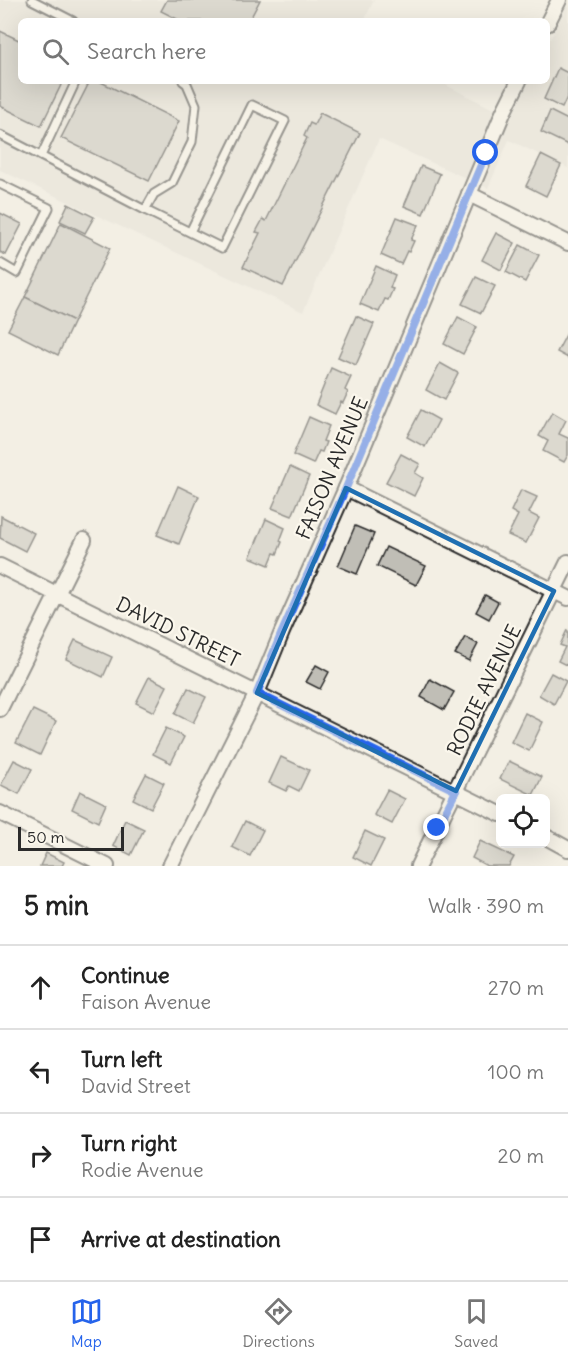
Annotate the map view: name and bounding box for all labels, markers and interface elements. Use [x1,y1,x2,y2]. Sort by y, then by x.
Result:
search box [18,18,550,84]
icon: search [39,35,72,68]
text: Search here [87,37,206,65]
route start [472,139,498,165]
street label: FAISON AVENUE [290,393,373,543]
street label: DAVID STREET [112,591,244,672]
street label: RODIE AVENUE [441,620,526,759]
map controls [496,794,550,848]
button: locate [496,794,550,848]
route end [423,814,449,840]
scale bar [18,824,124,852]
text: 50 m [27,827,65,847]
text: 5 min [24,889,89,922]
text: Walk · 390 m [428,893,544,918]
text: Continue [81,961,170,989]
icon: ahead [24,971,57,1004]
text: 270 m [488,975,544,1000]
text: Faison Avenue [81,989,211,1014]
text: Turn left [81,1045,162,1073]
icon: left [24,1055,57,1088]
text: 100 m [487,1059,544,1084]
text: David Street [81,1073,191,1098]
text: Turn right [81,1129,177,1157]
icon: right [24,1139,57,1172]
text: 20 m [498,1143,544,1168]
text: Rodie Avenue [81,1157,204,1182]
icon: arrive [24,1223,57,1256]
text: Arrive at destination [81,1225,281,1253]
tab: Map [70,1295,103,1351]
tab: Directions [242,1295,315,1351]
tab: Saved [454,1295,498,1351]

